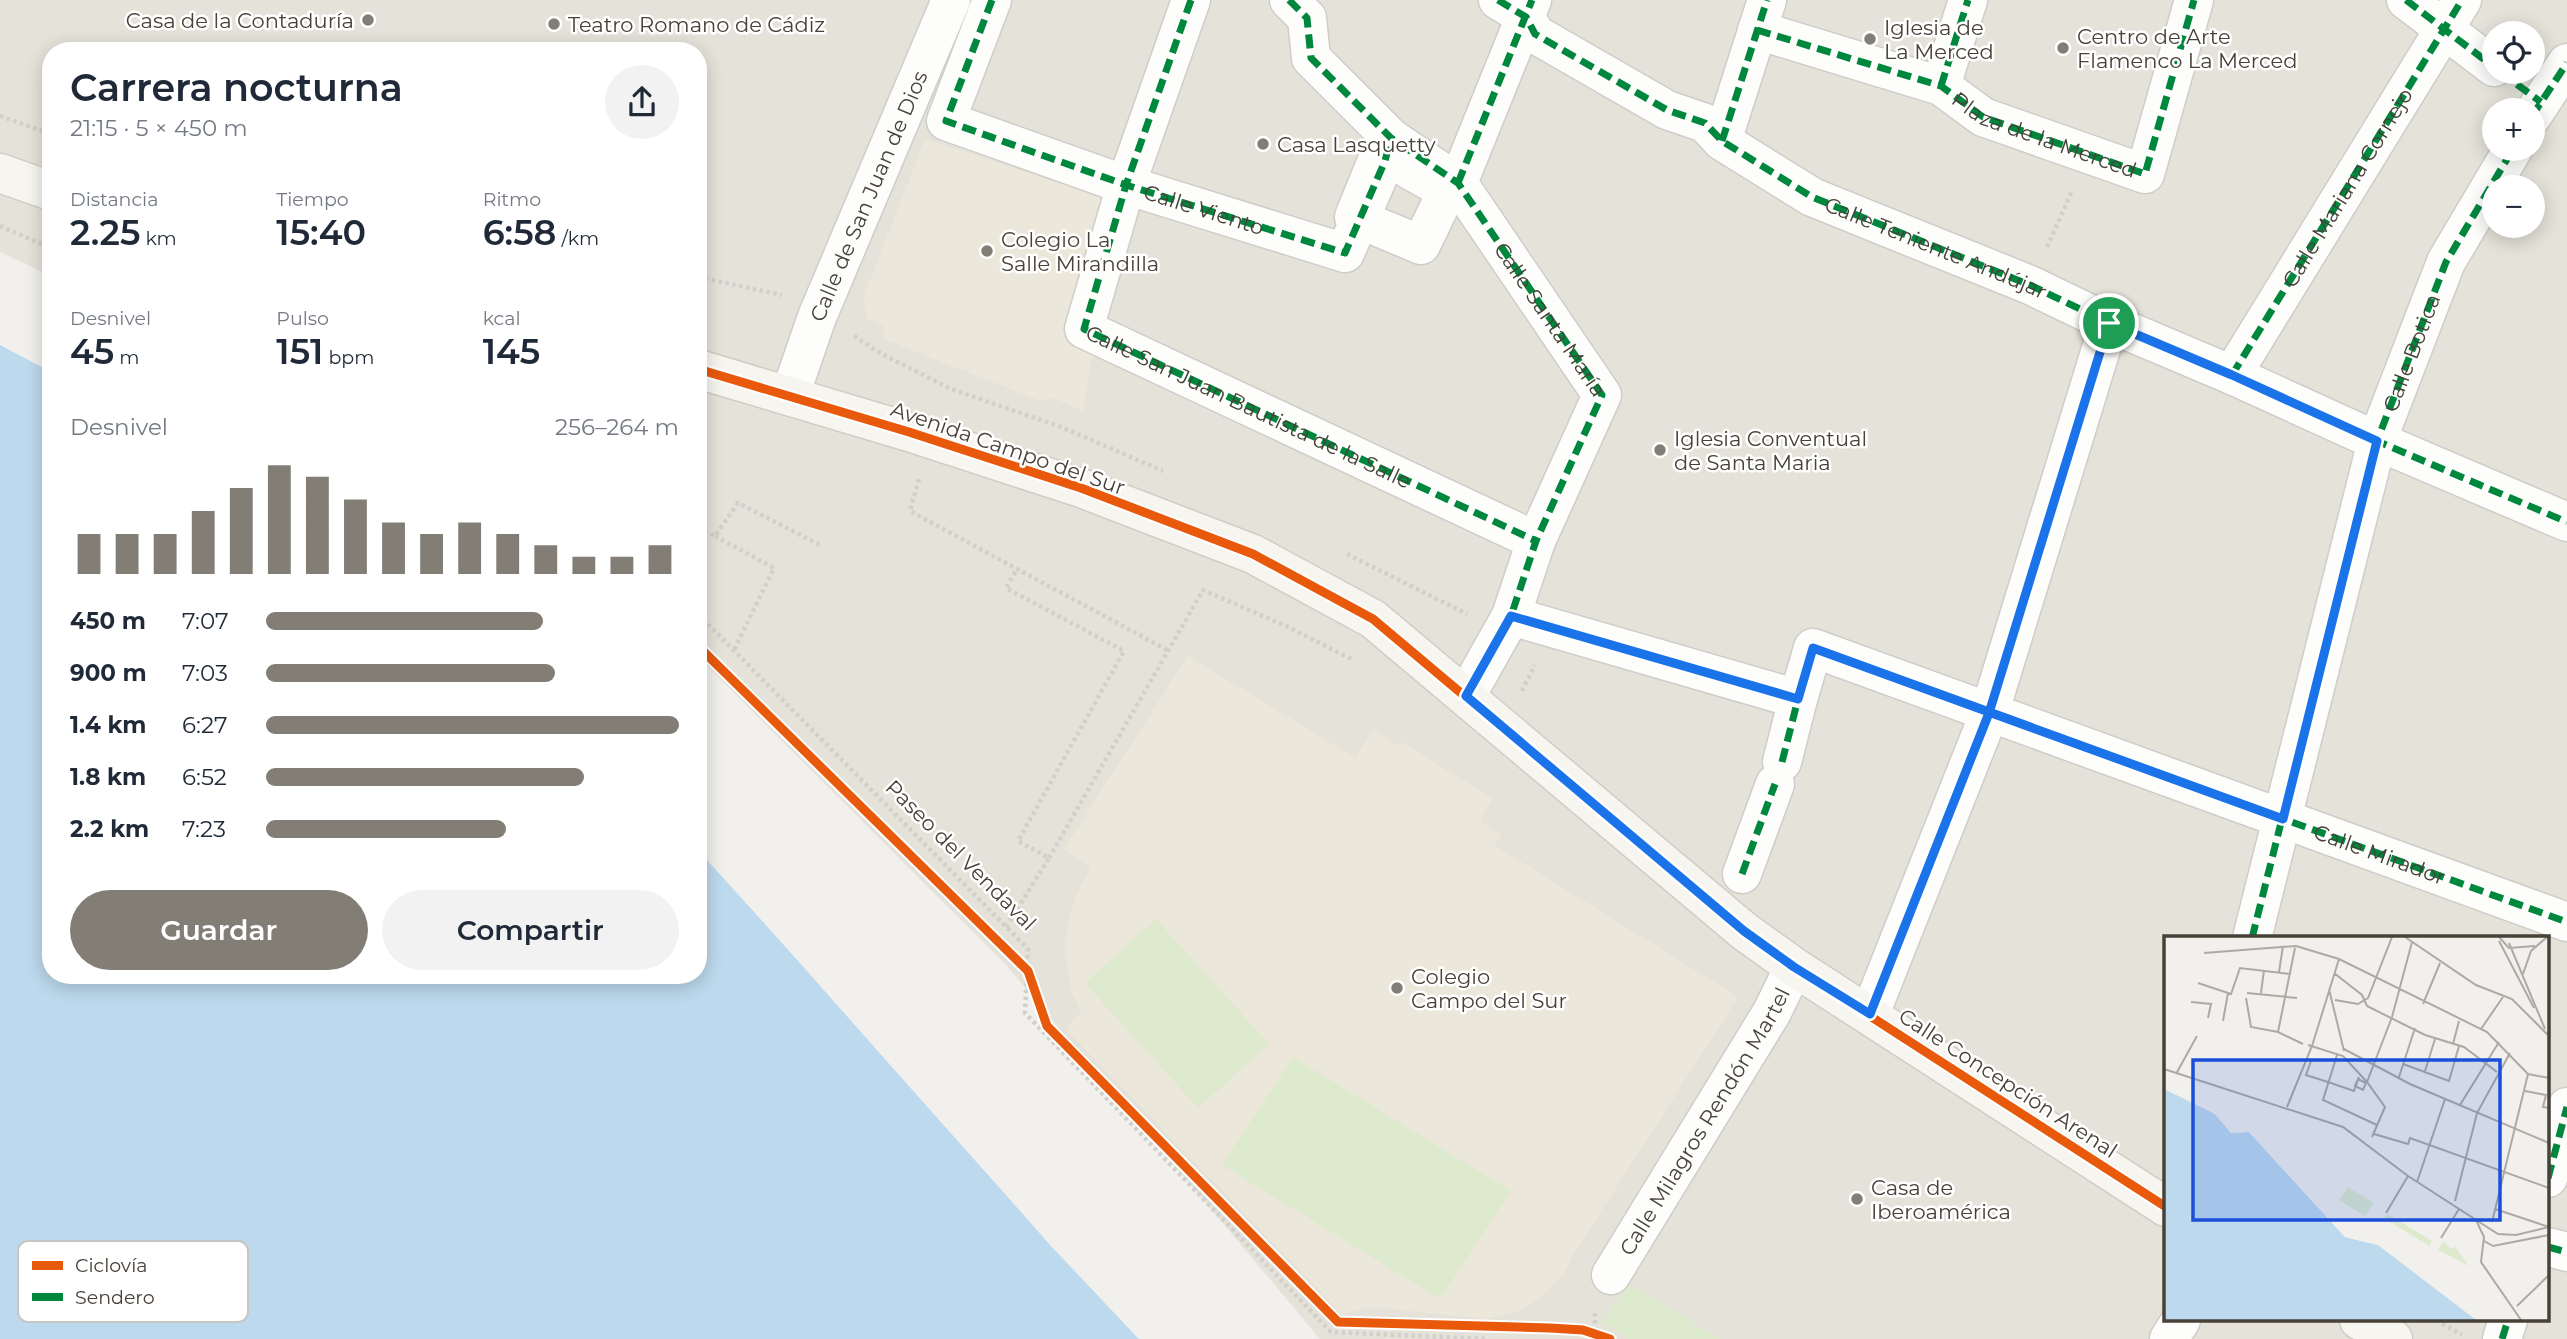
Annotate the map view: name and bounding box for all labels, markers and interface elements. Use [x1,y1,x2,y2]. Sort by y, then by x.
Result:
place label: Casa de la Contaduría [126,8,354,33]
marker: Casa de la Contaduría [360,12,376,28]
place label: Teatro Romano de Cádiz [568,12,825,37]
place label: Iglesia de La Merced [1884,15,1994,64]
marker: Teatro Romano de Cádiz [546,16,562,32]
map controls [2482,21,2545,238]
button: locate [2482,21,2545,84]
place label: Centro de Arte Flamenco La Merced [2077,24,2298,73]
marker: Iglesia de La Merced [1862,31,1878,47]
marker: Centro de Arte Flamenco La Merced [2055,40,2071,56]
text: Carrera nocturna [70,64,403,111]
button: share [605,65,679,139]
street label: Calle de San Juan de Dios [804,67,932,325]
street label: Calle Mariana Cornejo [2276,83,2418,292]
street label: Plaza de la Merced [1947,86,2140,183]
button: + [2482,98,2545,161]
text: 21:15 · 5 × 450 m [70,114,248,142]
place label: Casa Lasquetty [1277,132,1436,157]
marker: Casa Lasquetty [1255,136,1271,152]
button: − [2482,175,2545,238]
street label: Calle Viento [1141,179,1267,240]
text: Distancia [70,188,158,211]
text: Tiempo [276,188,349,211]
text: Ritmo [483,188,541,211]
street label: Calle Teniente Andújar [1821,191,2051,304]
text: 2.25 [70,211,140,254]
text: 15:40 [276,211,366,254]
text: 6:58 [483,211,556,254]
text: km [140,227,177,250]
text: /km [556,227,599,250]
place label: Colegio La Salle Mirandilla [1001,227,1159,276]
street label: Calle Santa María [1489,237,1612,401]
marker: Colegio La Salle Mirandilla [979,243,995,259]
street label: Calle Botica [2377,290,2445,415]
pin [2079,293,2139,353]
icon: arrive [2090,304,2128,342]
text: Desnivel [70,307,151,330]
text: Pulso [276,307,329,330]
text: kcal [483,307,521,330]
street label: Calle San Juan Bautista de la Salle [1082,319,1415,493]
text: 45 [70,330,114,373]
text: 151 [276,330,323,373]
text: 145 [483,330,540,373]
text: m [114,346,139,369]
text: bpm [323,346,374,369]
street label: Avenida Campo del Sur [888,396,1128,500]
text: Desnivel [70,413,168,441]
text: 256–264 m [555,413,679,441]
place label: Iglesia Conventual de Santa Maria [1674,426,1867,475]
marker: Iglesia Conventual de Santa Maria [1652,442,1668,458]
text: 450 m [70,607,146,635]
text: 7:07 [182,607,229,635]
text: 900 m [70,659,147,687]
text: 7:03 [182,659,228,687]
text: 1.4 km [70,711,147,739]
text: 6:27 [182,711,227,739]
text: 1.8 km [70,763,146,791]
text: 6:52 [182,763,227,791]
street label: Paseo del Vendaval [881,775,1041,935]
text: 2.2 km [70,815,149,843]
text: 7:23 [182,815,226,843]
street label: Calle Mirador [2311,819,2449,889]
button: Guardar [70,890,368,970]
button: Compartir [382,890,679,970]
inset map [2164,936,2550,1322]
place label: Colegio Campo del Sur [1411,964,1567,1013]
marker: Colegio Campo del Sur [1389,980,1405,996]
street label: Calle Milagros Rendón Martel [1614,983,1795,1260]
street label: Calle Concepción Arenal [1894,1003,2122,1163]
place label: Casa de Iberoamérica [1871,1175,2011,1224]
marker: Casa de Iberoamérica [1849,1191,1865,1207]
legend [18,1241,248,1322]
text: Ciclovía [75,1254,148,1277]
text: Sendero [75,1286,155,1309]

